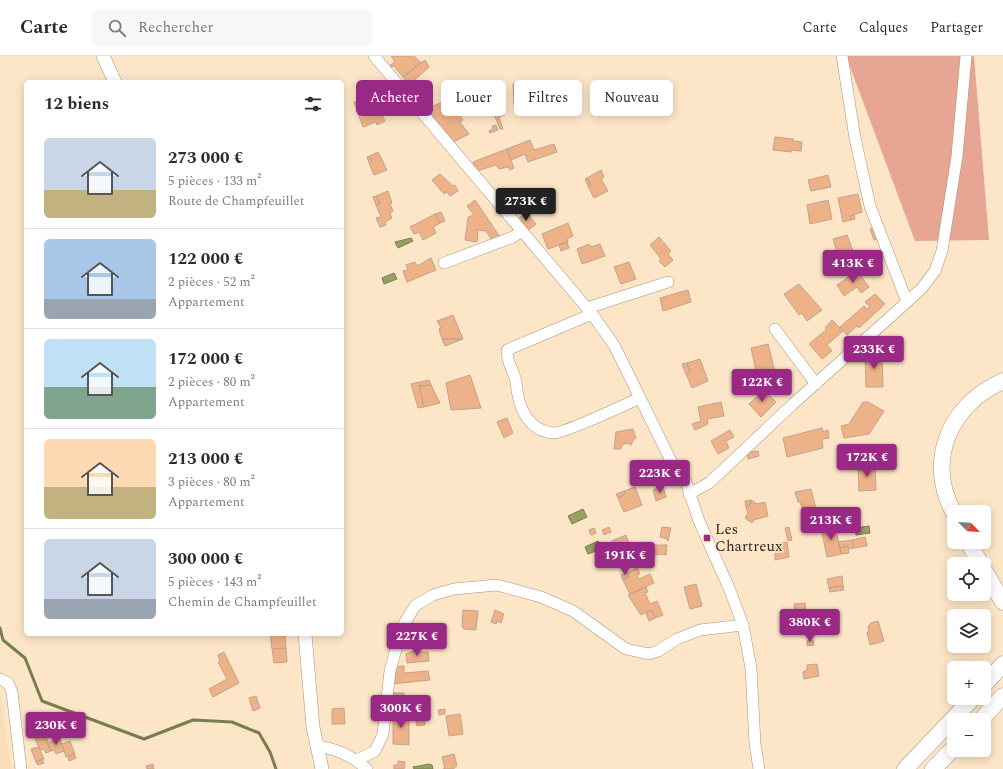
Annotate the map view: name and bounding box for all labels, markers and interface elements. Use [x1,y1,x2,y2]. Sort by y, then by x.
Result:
search box [92,10,372,46]
text: Carte [20,13,68,42]
text: Rechercher [138,16,213,39]
icon: search [106,17,128,39]
text: Carte [803,17,837,38]
text: Calques [859,17,908,38]
text: Partager [930,17,983,38]
chip: Acheter [356,80,433,116]
chip: Louer [441,80,506,116]
chip: Filtres [514,80,582,116]
chip: Nouveau [590,80,673,116]
text: 12 biens [44,91,109,117]
icon: filters [302,93,324,115]
text: 273 000 € [168,145,243,171]
icon: home [76,154,124,202]
text: 5 pièces · 133 m² [168,171,261,191]
pin: 273K € [493,188,559,222]
text: Route de Champfeuillet [168,191,304,211]
text: 273K € [505,191,547,211]
text: 122 000 € [168,246,243,272]
pin: 413K € [820,250,886,284]
text: 413K € [832,253,874,273]
icon: home [76,255,124,303]
text: 2 pièces · 52 m² [168,272,255,292]
text: Appartement [168,292,245,312]
pin: 233K € [841,336,907,370]
text: 233K € [853,339,895,359]
text: 172 000 € [168,346,243,372]
icon: home [76,355,124,403]
pin: 122K € [729,369,795,403]
text: 2 pièces · 80 m² [168,372,255,392]
text: 122K € [741,372,783,392]
text: Appartement [168,392,245,412]
pin: 172K € [834,444,900,478]
text: 213 000 € [168,446,243,472]
text: 172K € [846,447,888,467]
icon: home [76,455,124,503]
pin: 223K € [627,460,693,494]
text: 223K € [639,463,681,483]
text: 3 pièces · 80 m² [168,472,255,492]
text: Appartement [168,492,245,512]
north arrow [947,505,991,549]
map controls [947,505,991,757]
pin: 213K € [798,507,864,541]
text: 213K € [810,510,852,530]
place label: Les Chartreux [715,518,783,558]
marker: Les Chartreux [702,533,712,543]
pin: 191K € [592,542,658,576]
text: 191K € [604,545,646,565]
text: 300 000 € [168,546,243,572]
icon: home [76,555,124,603]
button: locate [947,557,991,601]
text: 5 pièces · 143 m² [168,572,261,592]
text: Chemin de Champfeuillet [168,592,317,612]
pin: 380K € [777,609,843,643]
button: layers [947,609,991,653]
text: 380K € [789,612,831,632]
pin: 227K € [384,623,450,657]
text: 227K € [396,626,438,646]
button: + [947,661,991,705]
pin: 300K € [368,695,434,729]
text: 300K € [380,698,422,718]
pin: 230K € [23,712,89,746]
button: − [947,713,991,757]
text: 230K € [35,715,77,735]

